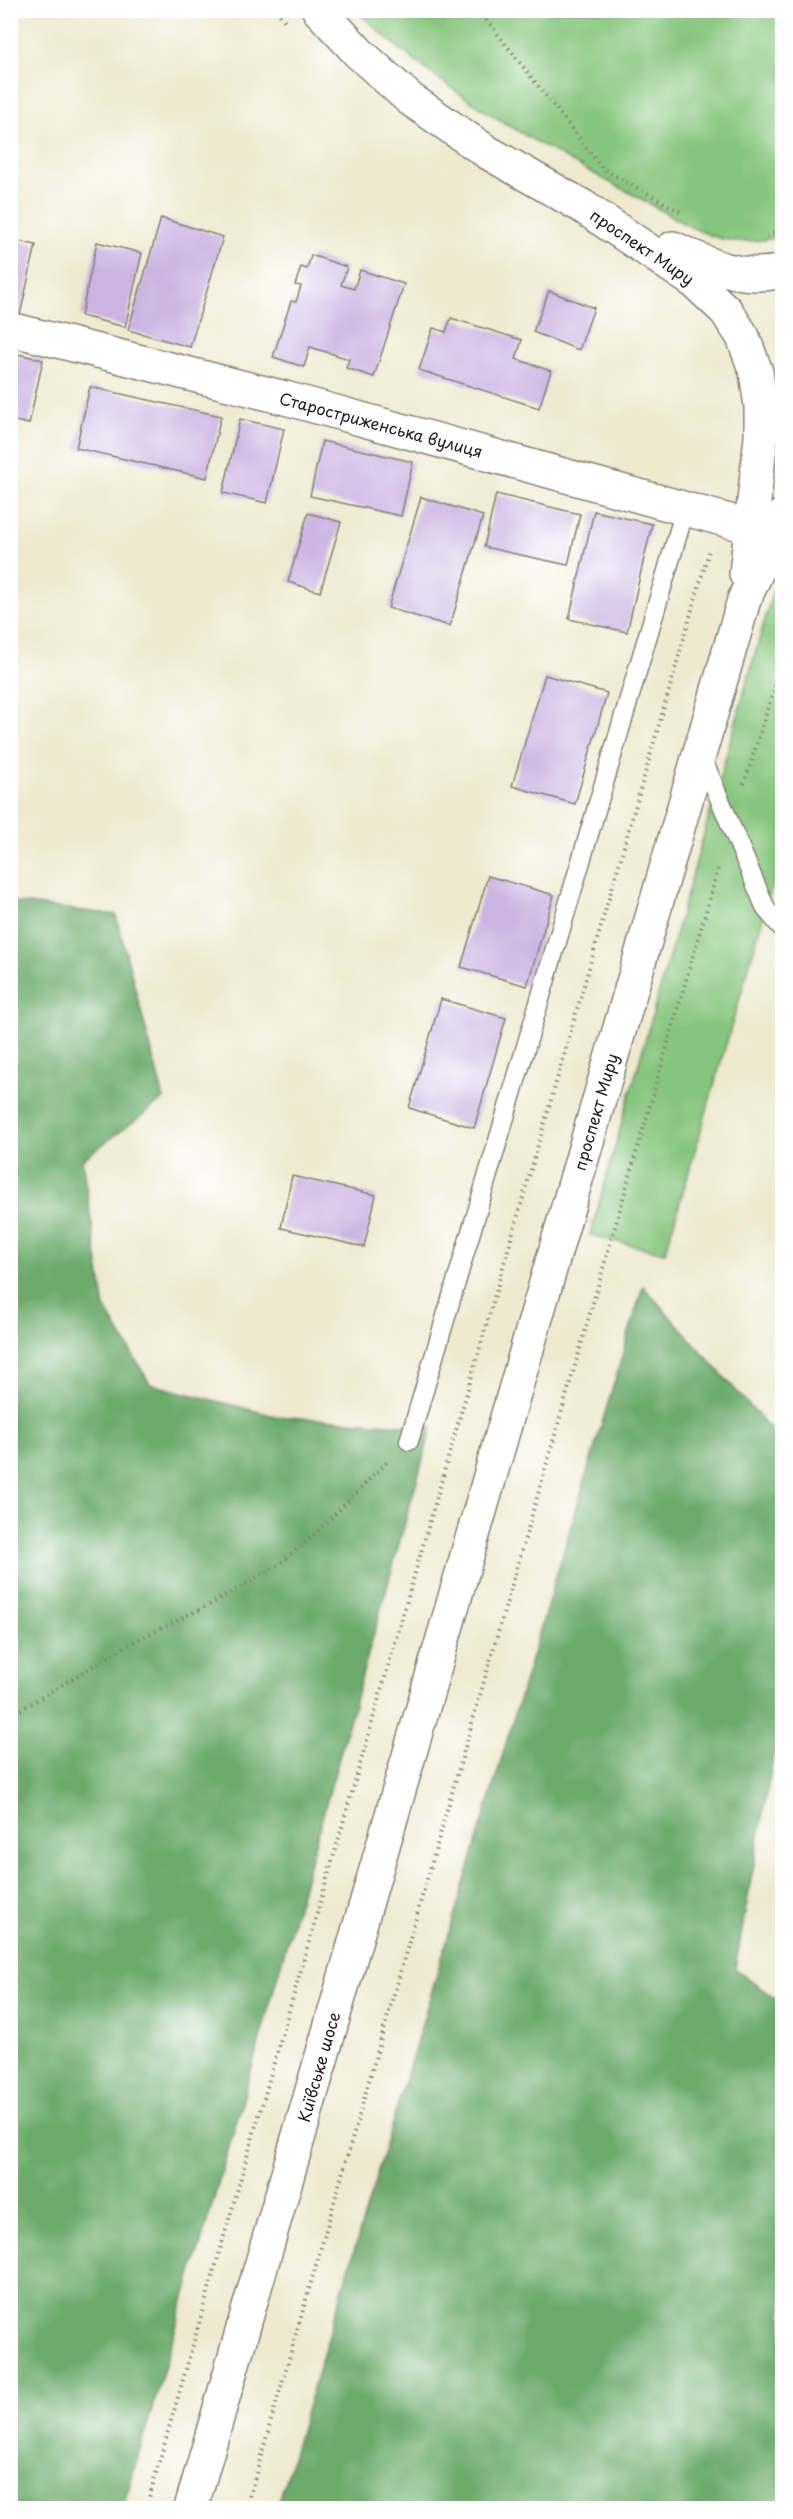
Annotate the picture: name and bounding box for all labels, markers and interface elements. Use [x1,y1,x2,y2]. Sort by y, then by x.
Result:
street label: проспект Миру [586,202,699,290]
street label: Старостриженська вулиця [277,385,486,463]
street label: проспект Миру [567,1050,623,1173]
street label: Київське шосе [291,2009,345,2125]

